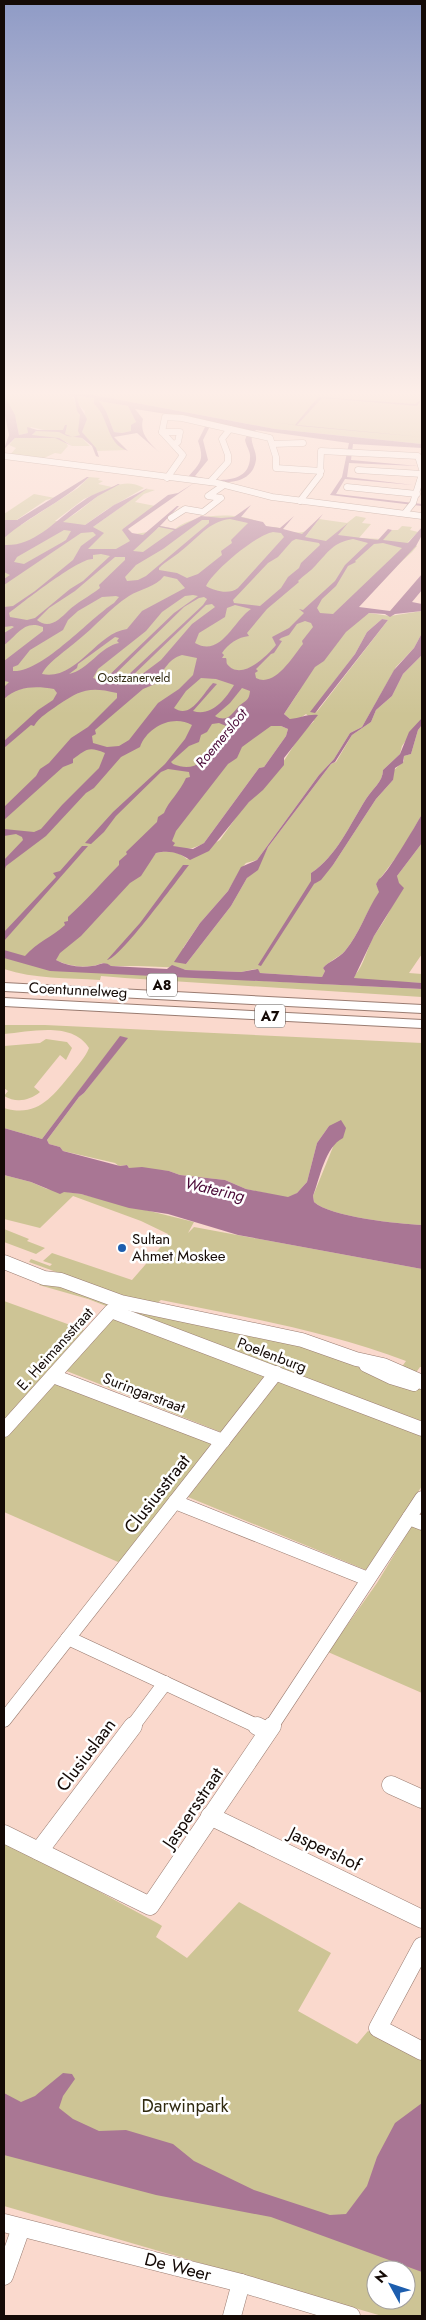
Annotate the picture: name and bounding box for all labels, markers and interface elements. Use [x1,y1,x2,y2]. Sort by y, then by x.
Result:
park label: Oostzanerveld [98,669,170,687]
water label: Roemersloot [191,704,252,772]
road number: A8 [147,974,177,996]
street label: Coentunnelweg [28,976,128,1004]
road number: A7 [255,1004,285,1028]
water label: Watering [183,1171,247,1208]
place label: Sultan Ahmet Moskee [132,1228,226,1267]
marker: Sultan Ahmet Moskee [116,1242,128,1254]
street label: E. Heimansstraat [12,1302,99,1395]
street label: Poelenburg [234,1332,310,1378]
street label: Suringarstraat [100,1367,189,1419]
street label: Clusiusstraat [118,1448,197,1539]
street label: Clusiuslaan [50,1713,122,1797]
street label: Jaspersstraat [155,1762,230,1855]
street label: Jaspershof [283,1819,366,1878]
park label: Darwinpark [142,2093,229,2119]
street label: De Weer [142,2246,215,2288]
north arrow [366,2260,416,2310]
text: N [370,2266,392,2287]

